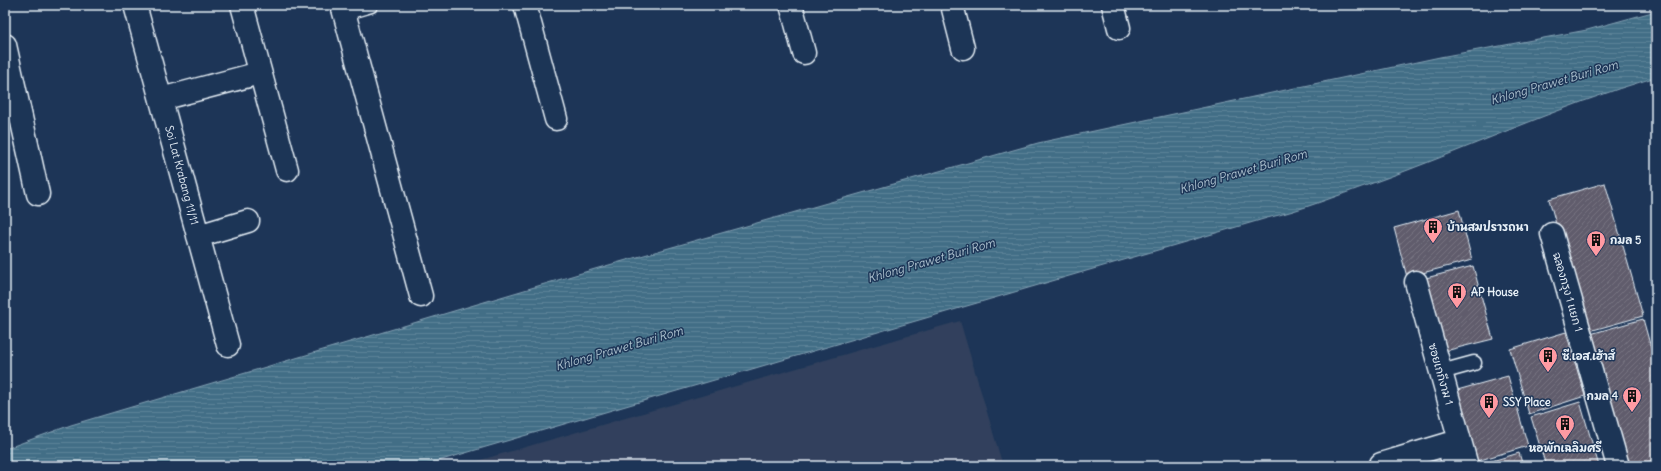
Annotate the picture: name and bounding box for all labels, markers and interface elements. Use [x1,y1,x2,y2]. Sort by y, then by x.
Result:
water label: Khlong Prawet Buri Rom [1488,56,1620,107]
street label: Soi Lat Krabang 11/11 [162,124,202,226]
water label: Khlong Prawet Buri Rom [1177,145,1309,196]
building icon: บ้านสมปรารถนา [1422,216,1444,244]
place label: บ้านสมปรารถนา [1447,220,1529,234]
building icon: กมล 5 [1585,229,1607,257]
place label: กมล 5 [1610,233,1641,247]
water label: Khlong Prawet Buri Rom [865,234,997,285]
street label: ฉลองกรุง 1 แยก 1 [1548,251,1586,334]
building icon: AP House [1446,281,1468,309]
place label: AP House [1471,285,1519,299]
water label: Khlong Prawet Buri Rom [553,322,685,373]
street label: ซอยเกกีงาม 1 [1426,342,1456,406]
building icon: ซี.เอส.เฮ้าส์ [1537,345,1559,373]
place label: ซี.เอส.เฮ้าส์ [1562,348,1616,363]
building icon: กมล 4 [1621,385,1643,413]
place label: กมล 4 [1587,389,1619,403]
building icon: SSY Place [1478,391,1500,419]
place label: SSY Place [1503,395,1551,409]
building icon: หอพักเฉลิมศรี [1554,413,1576,441]
place label: หอพักเฉลิมศรี [1528,440,1602,455]

